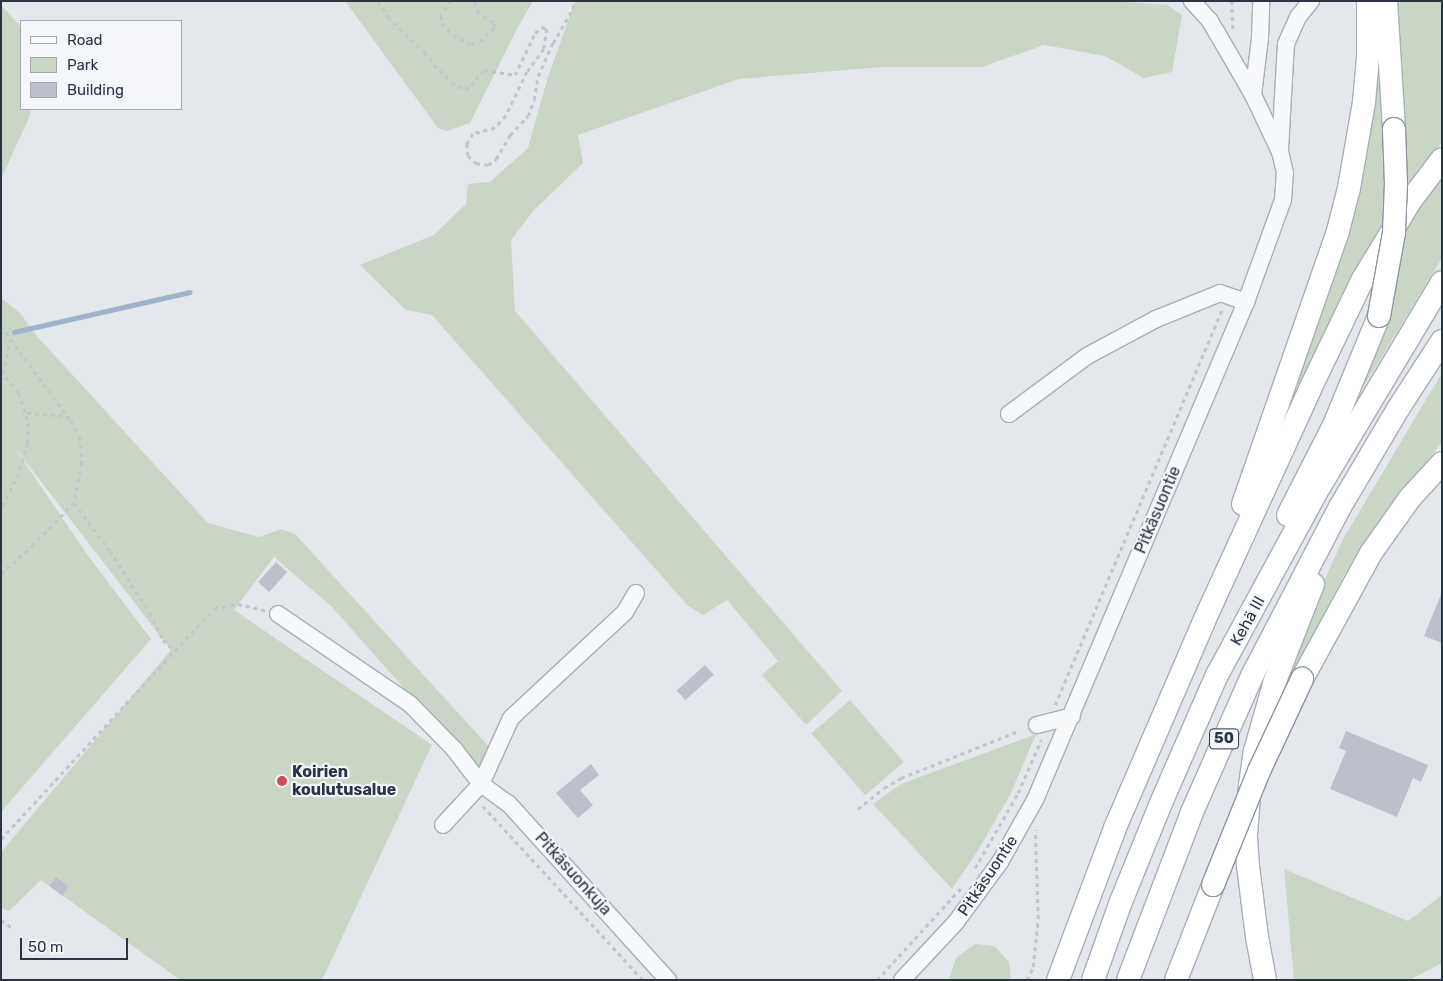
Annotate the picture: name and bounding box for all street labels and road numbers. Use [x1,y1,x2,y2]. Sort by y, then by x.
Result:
street label: Pitkäsuontie [1131,463,1185,557]
street label: Kehä III [1227,593,1269,649]
road number: 50 [1209,726,1239,752]
street label: Pitkäsuonkuja [531,829,615,919]
street label: Pitkäsuontie [954,832,1022,920]

